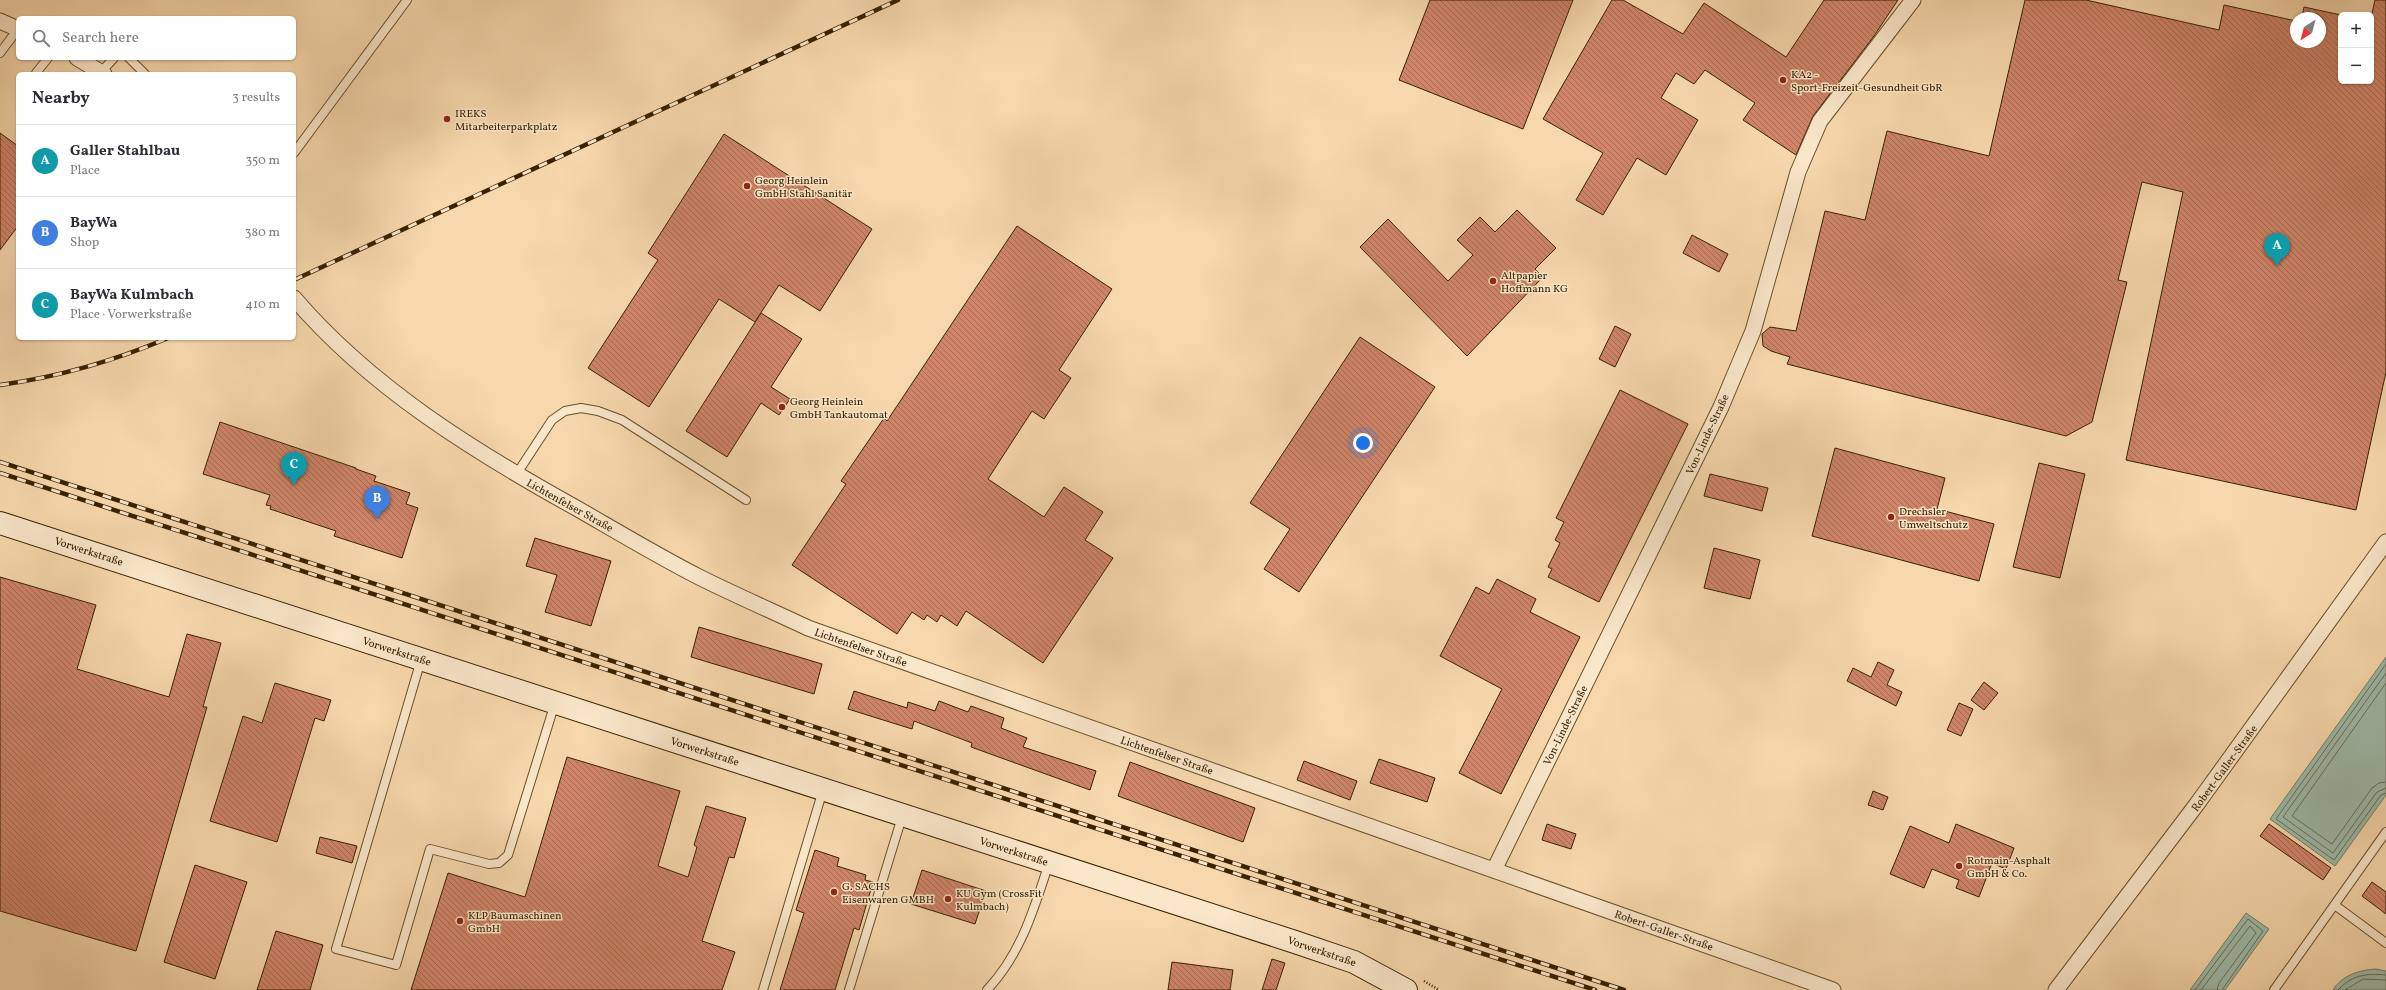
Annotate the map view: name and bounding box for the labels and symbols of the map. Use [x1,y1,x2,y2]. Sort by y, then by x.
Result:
north arrow [2290,12,2326,48]
place label: KA2 - Sport-Freizeit-Gesundheit GbR [1791,68,1943,96]
marker: KA2 - Sport-Freizeit-Gesundheit GbR [1778,75,1788,85]
place label: IREKS Mitarbeiterparkplatz [455,107,558,135]
marker: IREKS Mitarbeiterparkplatz [442,114,452,124]
place label: Georg Heinlein GmbH Stahl Sanitär [755,174,852,202]
marker: Georg Heinlein GmbH Stahl Sanitär [742,181,752,191]
pin: A [2264,233,2290,266]
place label: Altpapier Hoffmann KG [1501,269,1568,297]
marker: Altpapier Hoffmann KG [1488,276,1498,286]
street label: Von-Linde-Straße [1683,392,1734,477]
place label: Georg Heinlein GmbH Tankautomat [790,395,888,423]
marker: Georg Heinlein GmbH Tankautomat [777,402,787,412]
your location [1353,433,1373,453]
pin: C [281,452,307,485]
street label: Lichtenfelser Straße [523,476,615,536]
pin: B [364,486,390,519]
place label: Drechsler Umweltschutz [1899,505,1968,533]
marker: Drechsler Umweltschutz [1886,512,1896,522]
street label: Vorwerkstraße [52,534,125,571]
street label: Lichtenfelser Straße [812,626,909,671]
street label: Vorwerkstraße [360,634,433,671]
street label: Von-Linde-Straße [1541,683,1592,768]
street label: Robert-Galler-Straße [2189,723,2262,815]
street label: Vorwerkstraße [668,734,741,771]
street label: Lichtenfelser Straße [1118,734,1215,779]
street label: Vorwerkstraße [977,834,1050,871]
place label: Rotmain-Asphalt GmbH & Co. [1967,854,2051,882]
marker: Rotmain-Asphalt GmbH & Co. [1954,861,1964,871]
place label: G. SACHS Eisenwaren GMBH [842,880,934,908]
marker: G. SACHS Eisenwaren GMBH [829,887,839,897]
place label: KU Gym (CrossFit Kulmbach) [956,887,1042,915]
marker: KU Gym (CrossFit Kulmbach) [943,894,953,904]
street label: Robert-Galler-Straße [1612,907,1715,955]
place label: KLP Baumaschinen GmbH [468,909,562,937]
marker: KLP Baumaschinen GmbH [455,916,465,926]
street label: Vorwerkstraße [1285,934,1358,971]

